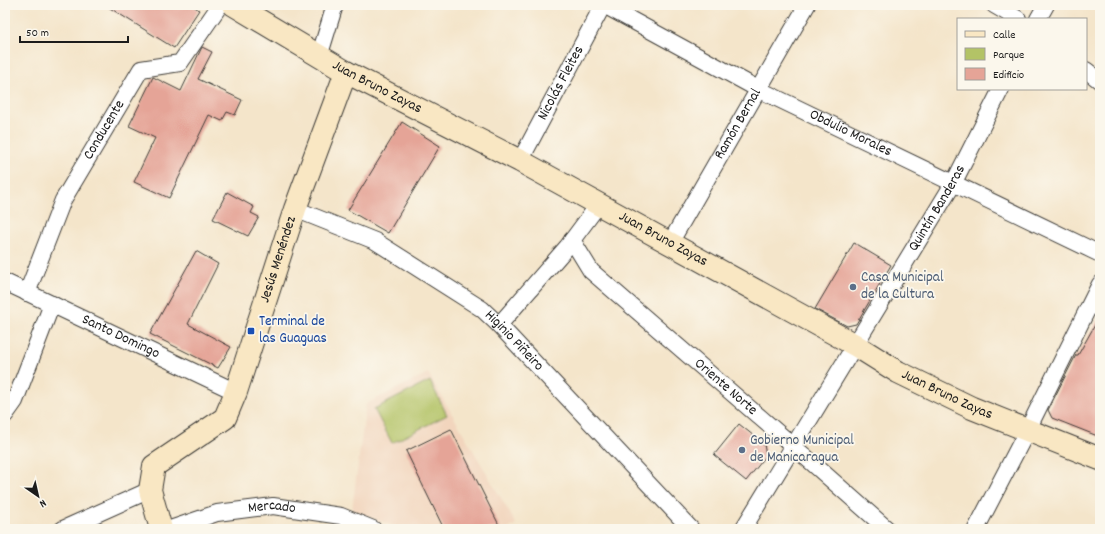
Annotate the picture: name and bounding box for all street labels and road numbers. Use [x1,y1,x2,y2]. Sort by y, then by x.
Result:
street label: Nicolás Fleites [532,42,590,125]
street label: Juan Bruno Zayas [328,55,426,120]
street label: Ramón Bernal [709,84,768,164]
street label: Conducente [78,96,131,164]
street label: Obdulio Morales [805,104,896,163]
street label: Quintín Banderas [903,161,972,256]
street label: Juan Bruno Zayas [614,206,711,273]
street label: Jesús Menéndez [254,213,303,306]
street label: Higinio Piñeiro [479,305,549,377]
street label: Santo Domingo [78,309,163,365]
street label: Oriente Norte [689,353,762,421]
street label: Juan Bruno Zayas [897,364,996,426]
street label: Mercado [247,495,297,520]

